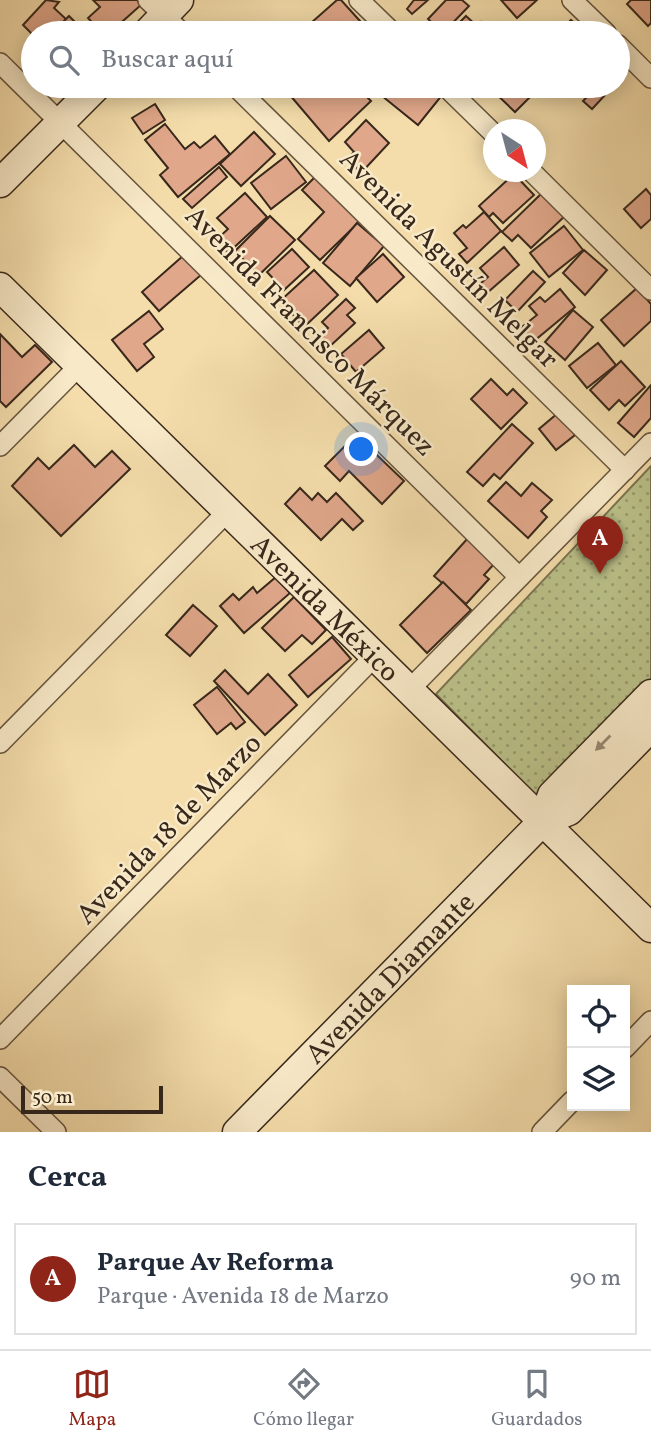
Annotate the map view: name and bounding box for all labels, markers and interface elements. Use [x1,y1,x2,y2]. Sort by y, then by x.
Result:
search box [21,21,630,98]
icon: search [45,41,83,79]
text: Buscar aquí [101,42,233,78]
north arrow [483,119,546,182]
street label: Avenida Agustín Melgar [330,141,567,378]
street label: Avenida Francisco Márquez [175,198,443,466]
your location [344,432,378,466]
pin: A [577,516,623,574]
street label: Avenida México [241,527,407,692]
street label: Avenida 18 de Marzo [68,725,271,934]
one-way arrow [595,735,611,751]
street label: Avenida Diamante [297,884,485,1074]
map controls [567,985,630,1111]
button: locate [567,985,630,1048]
button: layers [567,1048,630,1111]
scale bar [21,1083,163,1115]
text: 50 m [32,1085,73,1111]
text: Cerca [28,1157,107,1199]
text: Parque Av Reforma [97,1245,334,1281]
text: A [45,1263,61,1295]
text: 90 m [570,1263,621,1295]
text: Parque · Avenida 18 de Marzo [97,1281,389,1313]
tab: Mapa [69,1365,116,1433]
tab: Cómo llegar [253,1365,354,1433]
tab: Guardados [491,1365,582,1433]

